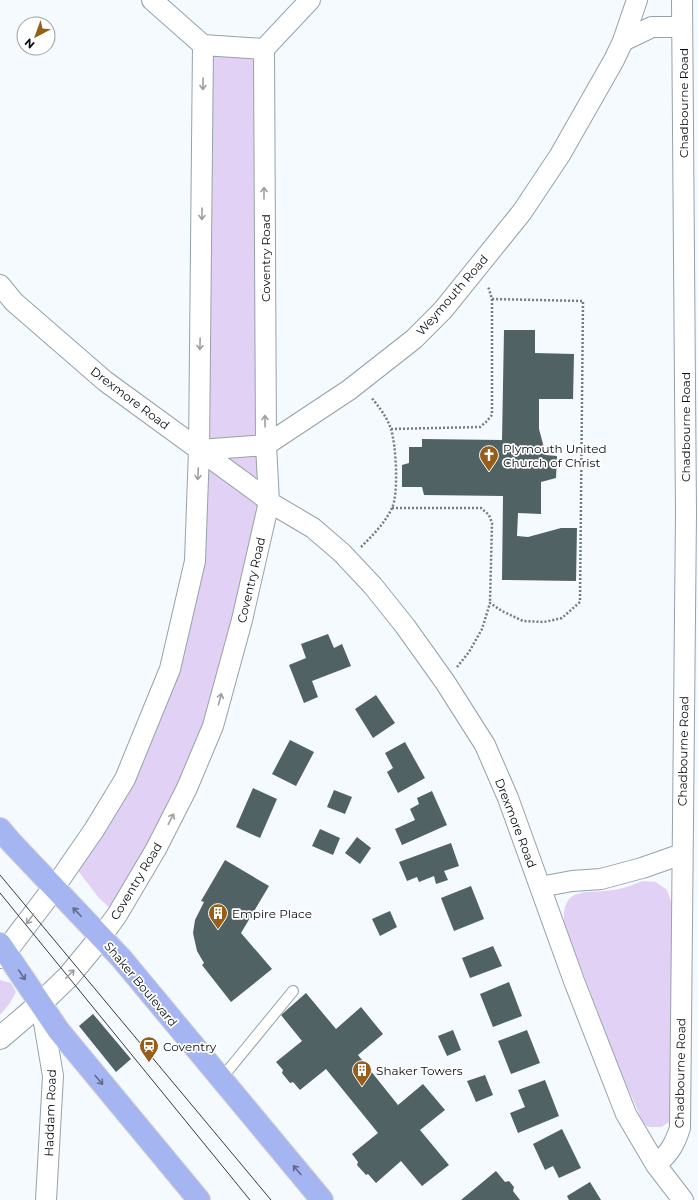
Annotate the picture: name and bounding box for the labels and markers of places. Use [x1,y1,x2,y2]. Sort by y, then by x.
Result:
place label: Plymouth United Church of Christ [503,441,607,470]
church icon: Plymouth United Church of Christ [478,444,500,472]
building icon: Empire Place [207,902,229,930]
place label: Empire Place [232,906,312,921]
station icon: Coventry [138,1035,160,1063]
place label: Coventry [163,1039,217,1054]
building icon: Shaker Towers [351,1059,373,1087]
place label: Shaker Towers [376,1063,463,1078]

